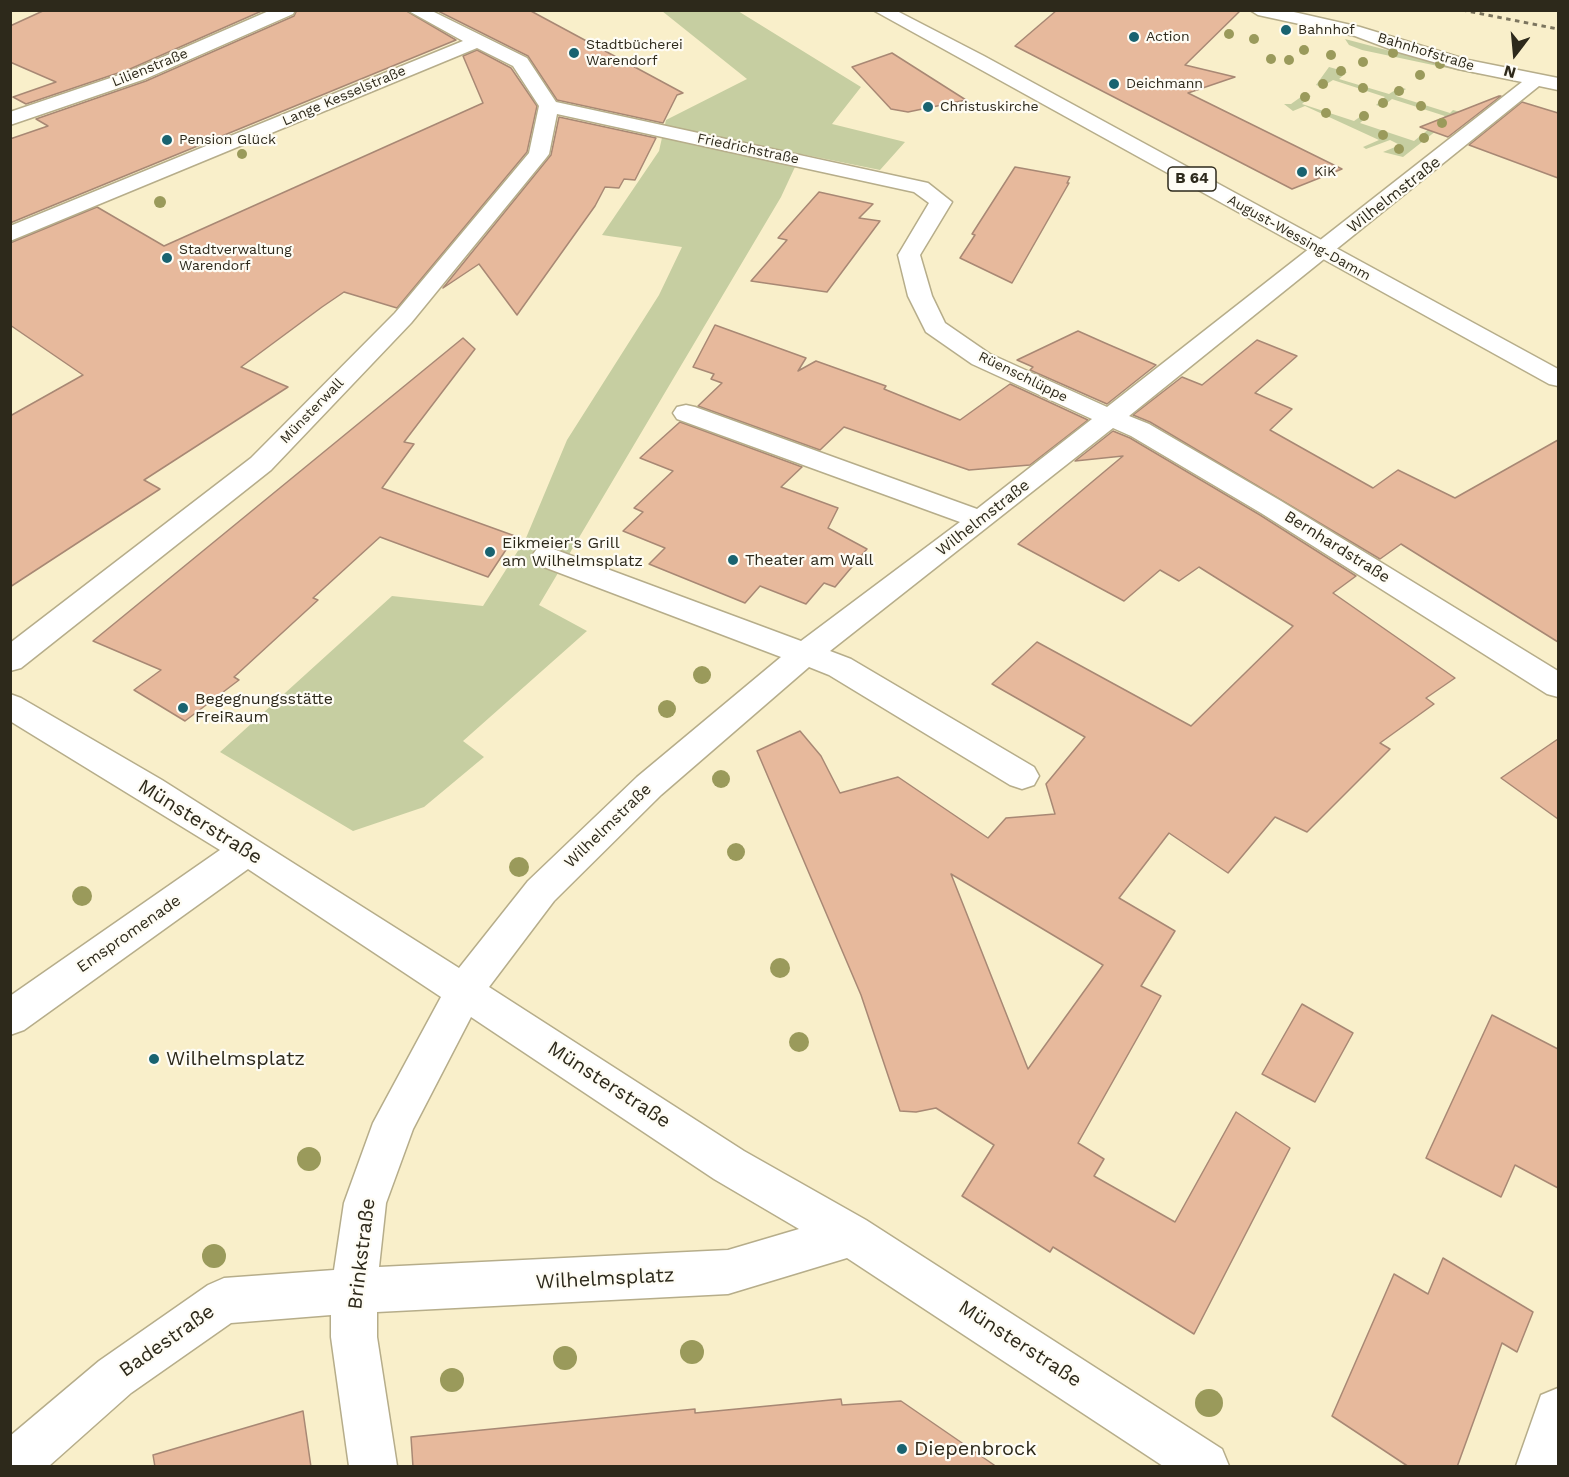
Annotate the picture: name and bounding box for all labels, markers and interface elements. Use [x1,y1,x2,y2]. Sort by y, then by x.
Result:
place label: Bahnhof [1298,22,1355,38]
marker: Bahnhof [1279,23,1293,37]
north arrow [1485,24,1545,84]
place label: Action [1146,29,1190,45]
street label: Bahnhofstraße [1376,29,1476,75]
marker: Action [1127,30,1141,44]
place label: Stadtbücherei Warendorf [586,37,683,70]
street label: Lilienstraße [110,45,190,91]
marker: Stadtbücherei Warendorf [567,46,581,60]
text: N [1502,61,1518,83]
street label: Lange Kesselstraße [280,62,408,130]
place label: Deichmann [1126,76,1203,92]
marker: Deichmann [1107,77,1121,91]
place label: Christuskirche [940,99,1039,115]
marker: Christuskirche [921,100,935,114]
street label: Friedrichstraße [696,130,800,168]
place label: Pension Glück [179,132,276,148]
marker: Pension Glück [160,133,174,147]
street label: Wilhelmstraße [1343,153,1445,237]
place label: KiK [1314,164,1336,180]
marker: KiK [1295,165,1309,179]
road number: B 64 [1168,167,1216,191]
street label: August-Wessing-Damm [1224,192,1374,284]
place label: Stadtverwaltung Warendorf [179,242,292,274]
marker: Stadtverwaltung Warendorf [160,251,174,265]
street label: Rüenschlüppe [976,348,1070,406]
street label: Münsterwall [277,375,347,447]
street label: Wilhelmstraße [932,476,1034,560]
street label: Bernhardstraße [1281,507,1393,587]
place label: Eikmeier's Grill am Wilhelmsplatz [502,533,643,571]
marker: Eikmeier's Grill am Wilhelmsplatz [483,545,497,559]
place label: Theater am Wall [745,550,873,570]
marker: Theater am Wall [726,553,740,567]
place label: Begegnungsstätte FreiRaum [195,689,333,727]
marker: Begegnungsstätte FreiRaum [176,701,190,715]
street label: Münsterstraße [133,774,267,870]
street label: Wilhelmstraße [561,780,655,872]
street label: Emspromenade [73,891,185,977]
street label: Münsterstraße [543,1036,675,1134]
place label: Wilhelmsplatz [166,1047,305,1071]
marker: Wilhelmsplatz [147,1052,161,1066]
street label: Brinkstraße [343,1197,381,1311]
street label: Wilhelmsplatz [535,1263,675,1295]
street label: Münsterstraße [954,1295,1086,1393]
street label: Badestraße [115,1299,219,1383]
place label: Diepenbrock [914,1437,1037,1461]
marker: Diepenbrock [895,1442,909,1456]

